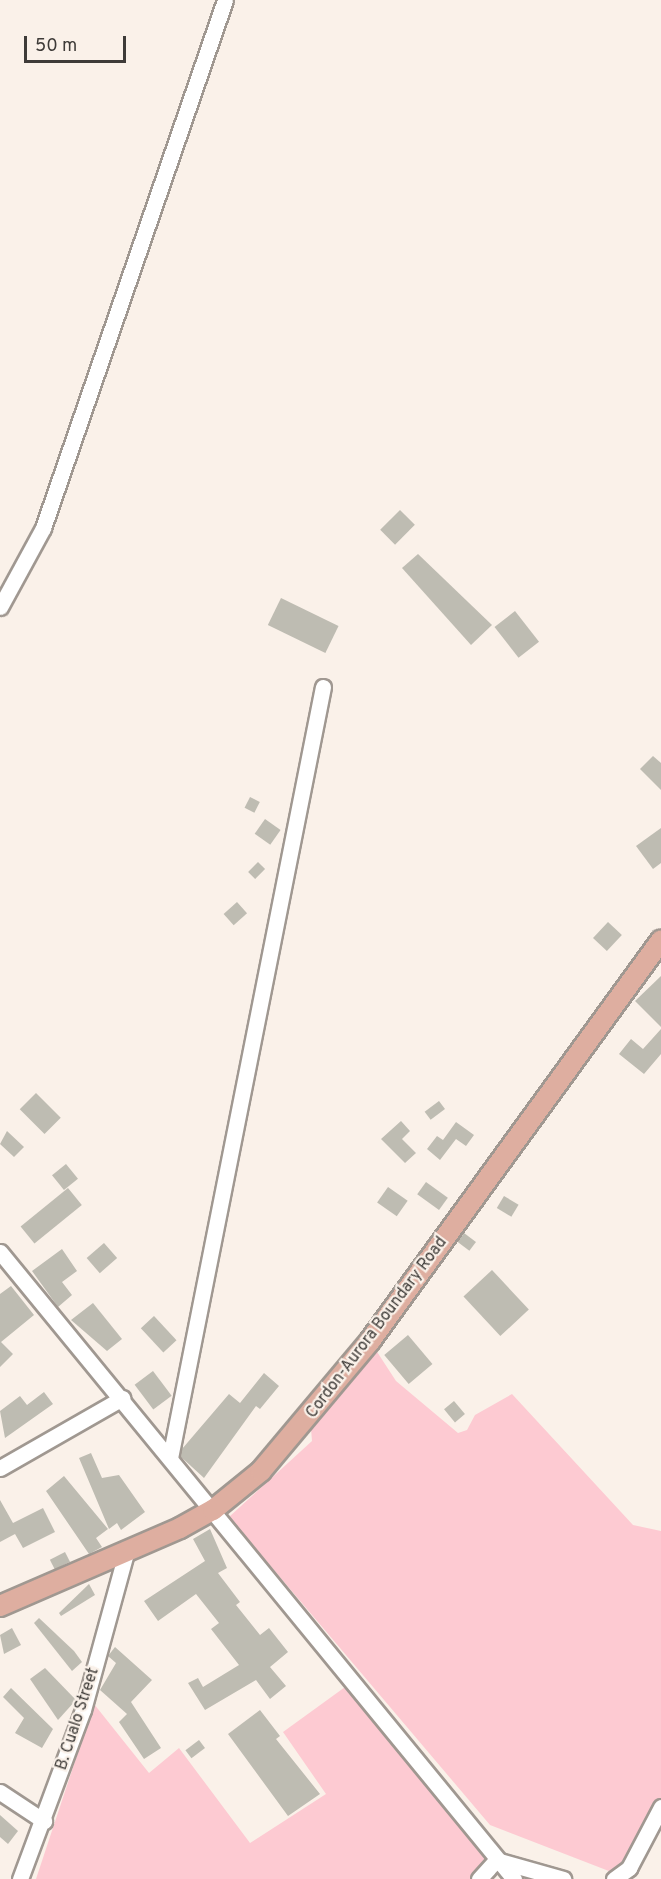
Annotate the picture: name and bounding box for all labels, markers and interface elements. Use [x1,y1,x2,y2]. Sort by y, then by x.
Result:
scale bar [27,24,129,62]
text: 50 m [35,35,77,58]
street label: Cordon-Aurora Boundary Road [303,1234,451,1422]
street label: B. Cualo Street [52,1665,104,1773]

